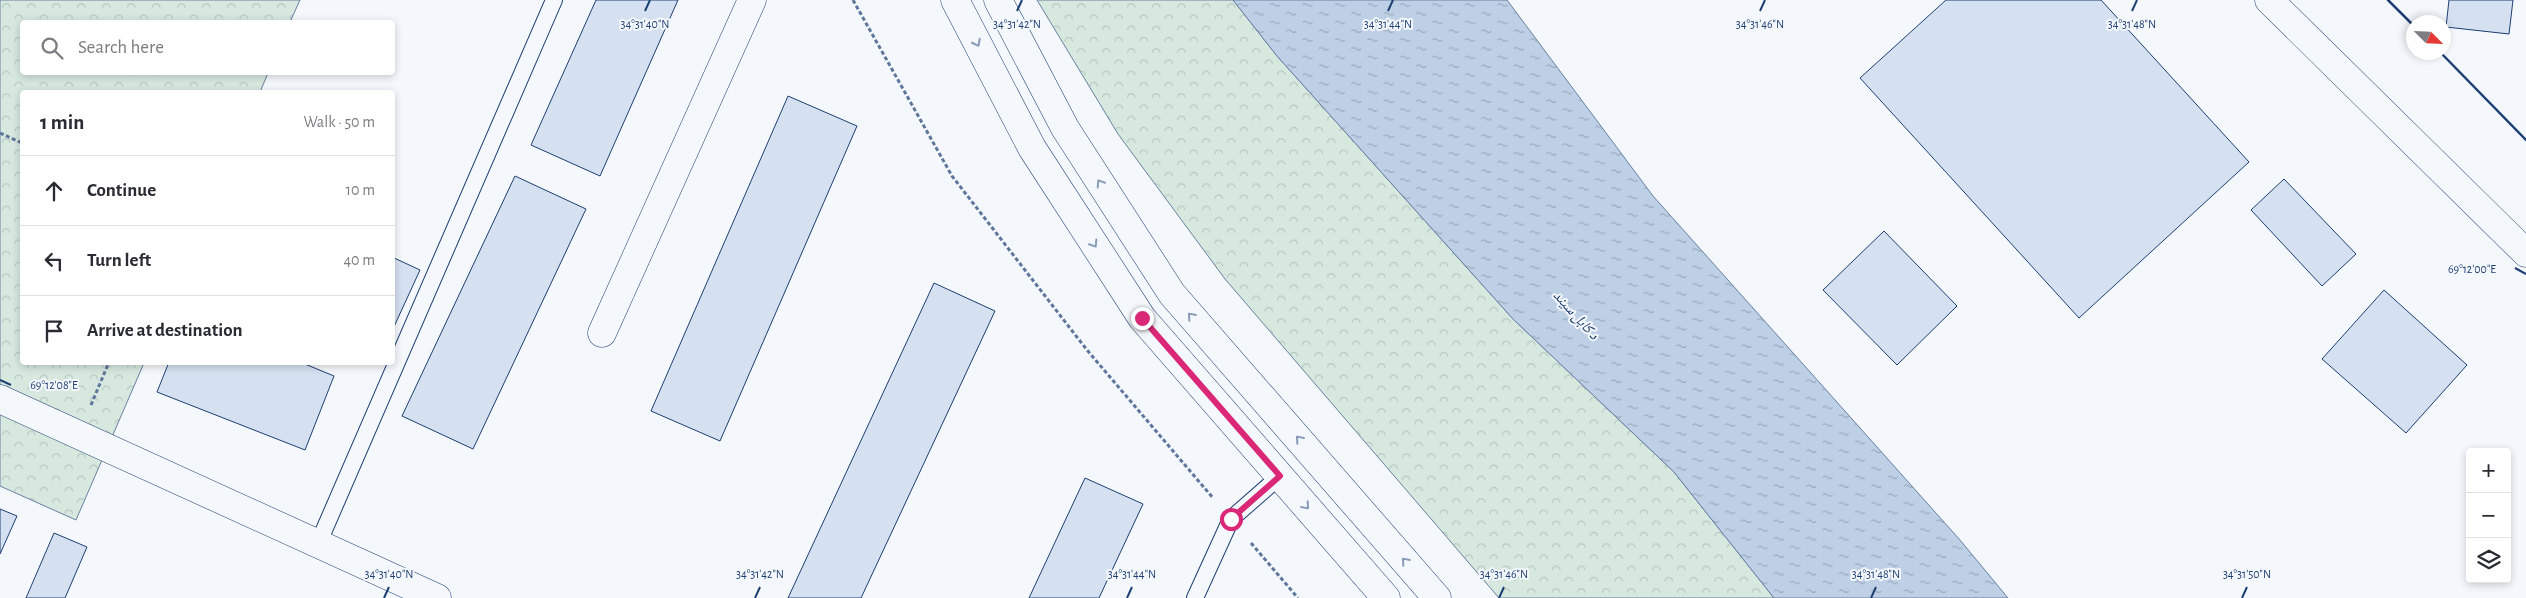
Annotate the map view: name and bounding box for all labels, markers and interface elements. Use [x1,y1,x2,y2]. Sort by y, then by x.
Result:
north arrow [2406,15,2451,60]
text: 34°31'40"N [621,18,669,30]
text: 34°31'42"N [993,18,1041,30]
text: 34°31'44"N [1364,18,1412,30]
text: 34°31'46"N [1736,18,1784,30]
text: 34°31'48"N [2108,18,2156,30]
search box [20,20,395,75]
icon: search [38,34,66,62]
text: Search here [78,38,164,57]
one-way arrow [971,38,981,47]
text: 1 min [40,112,84,133]
text: Walk · 50 m [303,114,375,130]
icon: ahead [40,177,68,205]
one-way arrow [1096,179,1106,188]
text: Continue [87,181,156,200]
text: 10 m [346,182,375,198]
one-way arrow [1088,238,1097,248]
icon: left [40,247,68,275]
text: Turn left [87,251,151,270]
text: 40 m [343,252,375,268]
text: 69°12'00"E [2448,263,2496,275]
water label: د کابل سيند [1549,288,1602,344]
route end [1131,307,1154,330]
one-way arrow [1188,313,1197,322]
icon: arrive [40,317,68,345]
text: Arrive at destination [87,321,243,340]
text: 69°12'08"E [30,379,78,391]
one-way arrow [1295,435,1304,444]
map controls [2466,448,2511,583]
button: + [2466,448,2511,493]
button: − [2466,493,2511,538]
one-way arrow [1300,500,1309,509]
route start [1220,508,1243,531]
button: layers [2466,538,2511,583]
one-way arrow [1402,558,1411,567]
text: 34°31'40"N [365,568,413,580]
text: 34°31'42"N [736,568,784,580]
text: 34°31'44"N [1108,568,1156,580]
text: 34°31'46"N [1480,568,1528,580]
text: 34°31'48"N [1852,568,1900,580]
text: 34°31'50"N [2223,568,2271,580]

